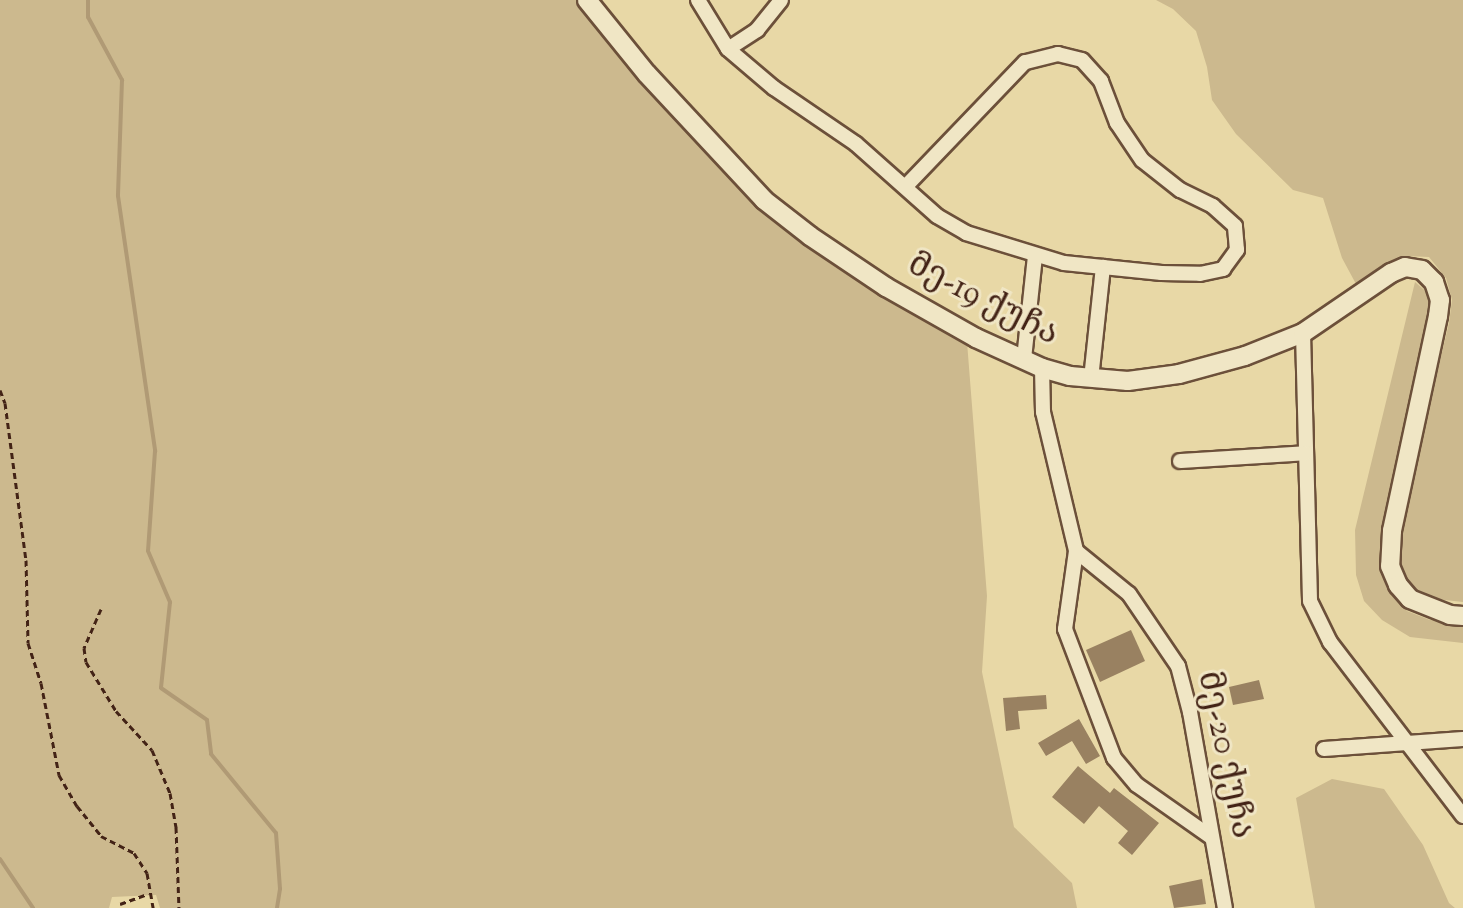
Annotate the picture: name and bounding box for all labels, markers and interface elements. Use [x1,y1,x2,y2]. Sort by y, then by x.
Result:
street label: მე-19 ქუჩა [901,245,1065,355]
street label: მე-20 ქუჩა [1187,668,1263,842]

